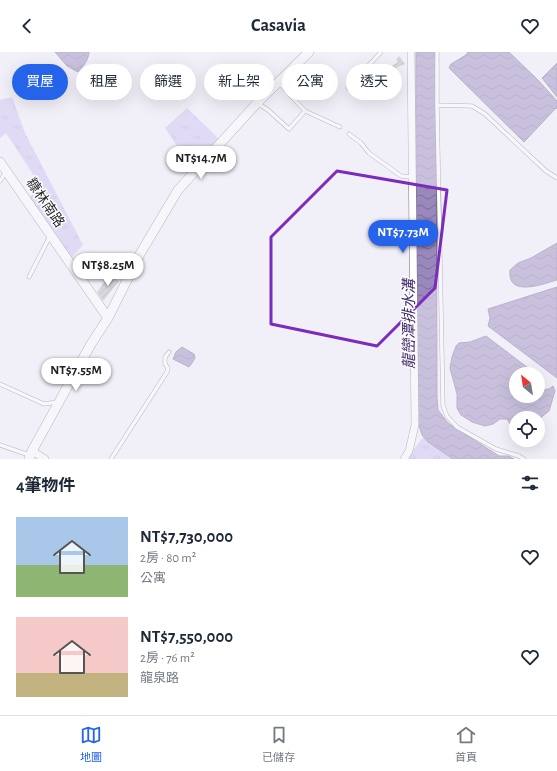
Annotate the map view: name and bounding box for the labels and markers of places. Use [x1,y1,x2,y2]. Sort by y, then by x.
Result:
pin: NT$14.7M [160,146,242,180]
pin: NT$7.73M [362,220,444,254]
pin: NT$8.25M [67,253,149,287]
pin: NT$7.55M [35,358,117,392]

